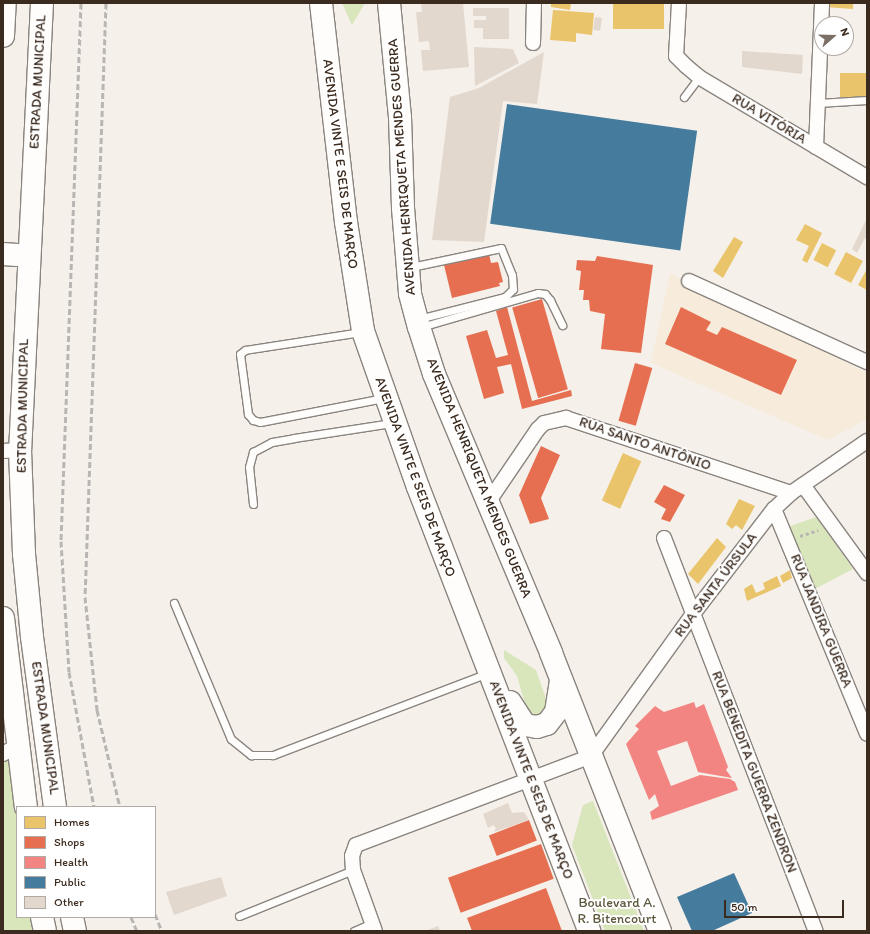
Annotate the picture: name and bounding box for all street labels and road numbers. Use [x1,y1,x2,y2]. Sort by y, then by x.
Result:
street label: ESTRADA MUNICIPAL [26,15,50,149]
street label: AVENIDA HENRIQUETA MENDES GUERRA [385,39,419,295]
street label: AVENIDA VINTE E SEIS DE MARÇO [319,58,361,270]
street label: RUA VITÓRIA [729,91,809,147]
street label: ESTRADA MUNICIPAL [13,339,33,473]
street label: AVENIDA HENRIQUETA MENDES GUERRA [423,356,535,600]
street label: AVENIDA VINTE E SEIS DE MARÇO [371,375,459,579]
street label: RUA SANTO ANTÔNIO [578,414,712,474]
street label: RUA SANTA ÚRSULA [671,529,761,641]
street label: RUA JANDIRA GUERRA [787,552,855,690]
street label: ESTRADA MUNICIPAL [27,661,63,795]
street label: RUA BENEDITA GUERRA ZENDRON [707,668,801,876]
street label: AVENIDA VINTE E SEIS DE MARÇO [485,678,577,882]

